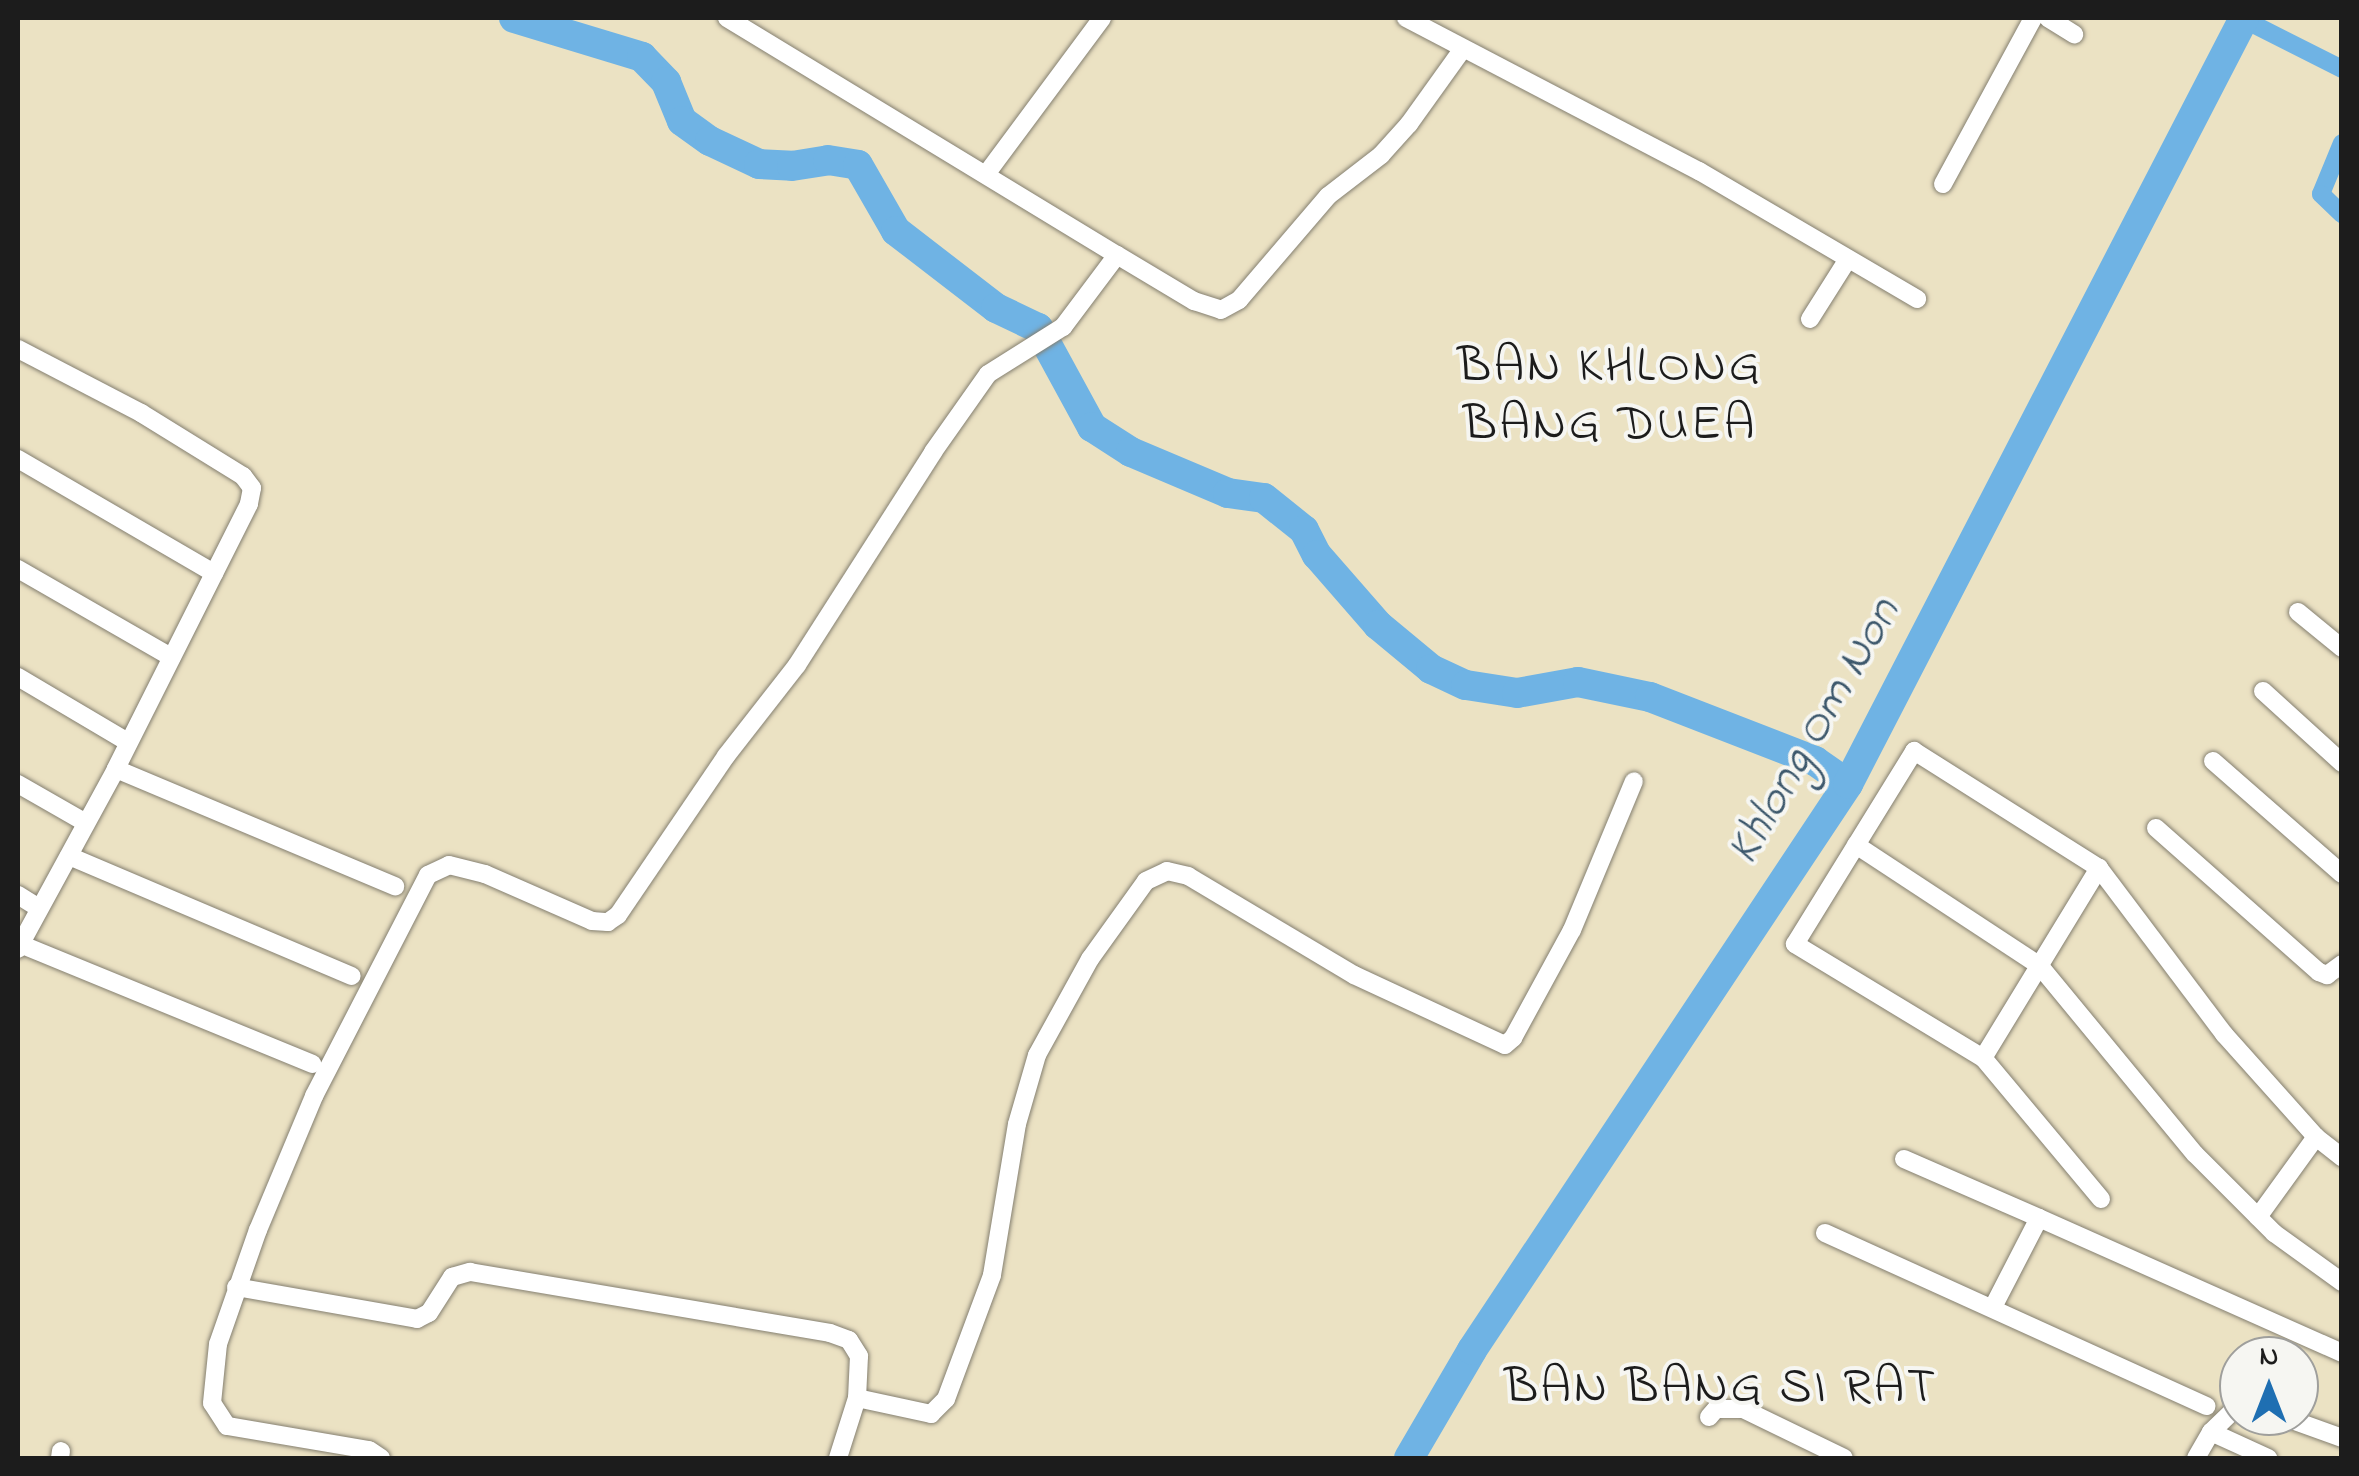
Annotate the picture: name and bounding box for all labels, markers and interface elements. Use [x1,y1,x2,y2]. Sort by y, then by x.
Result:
district label: BAN KHLONG BANG DUEA [1457,337,1763,454]
water label: Khlong Om Non [1716,588,1914,876]
north arrow [2219,1336,2319,1436]
text: N [2260,1337,2278,1378]
district label: BAN BANG SI RAT [1504,1359,1938,1419]

